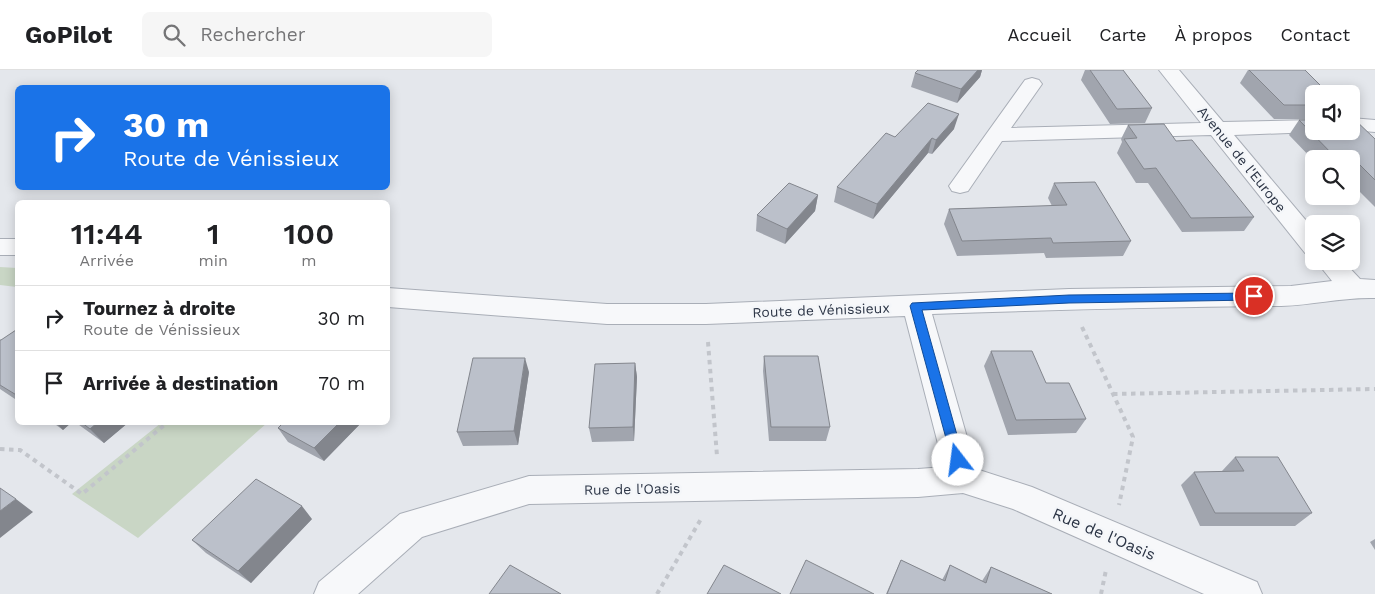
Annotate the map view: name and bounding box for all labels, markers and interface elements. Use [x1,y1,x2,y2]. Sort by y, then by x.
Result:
search box [142,12,492,57]
text: GoPilot [25,21,112,49]
icon: search [160,21,188,49]
text: Rechercher [200,23,306,46]
text: Accueil [1008,24,1071,45]
text: Carte [1099,24,1146,45]
text: À propos [1174,24,1252,45]
text: Contact [1280,24,1350,45]
map controls [1305,85,1360,270]
button: sound [1305,85,1360,140]
street label: Avenue de l'Europe [1194,103,1290,215]
text: 30 m [123,104,209,146]
icon: right [40,105,105,170]
text: Route de Vénissieux [123,146,339,171]
button: search [1305,150,1360,205]
button: layers [1305,215,1360,270]
text: 11:44 [71,216,143,251]
text: 1 [207,216,219,251]
text: 100 [284,216,334,251]
text: Arrivée [79,251,134,270]
text: min [198,251,228,270]
text: m [301,251,317,270]
pin [1233,275,1275,317]
icon: arrive [1240,282,1268,310]
text: Tournez à droite [83,297,235,320]
street label: Route de Vénissieux [752,300,890,320]
icon: right [40,304,68,332]
text: 30 m [318,307,365,330]
text: Route de Vénissieux [83,320,240,339]
icon: arrive [40,369,68,397]
text: Arrivée à destination [83,372,278,395]
text: 70 m [318,372,365,395]
position arrow [931,433,983,485]
street label: Rue de l'Oasis [584,480,680,498]
street label: Rue de l'Oasis [1050,504,1158,564]

